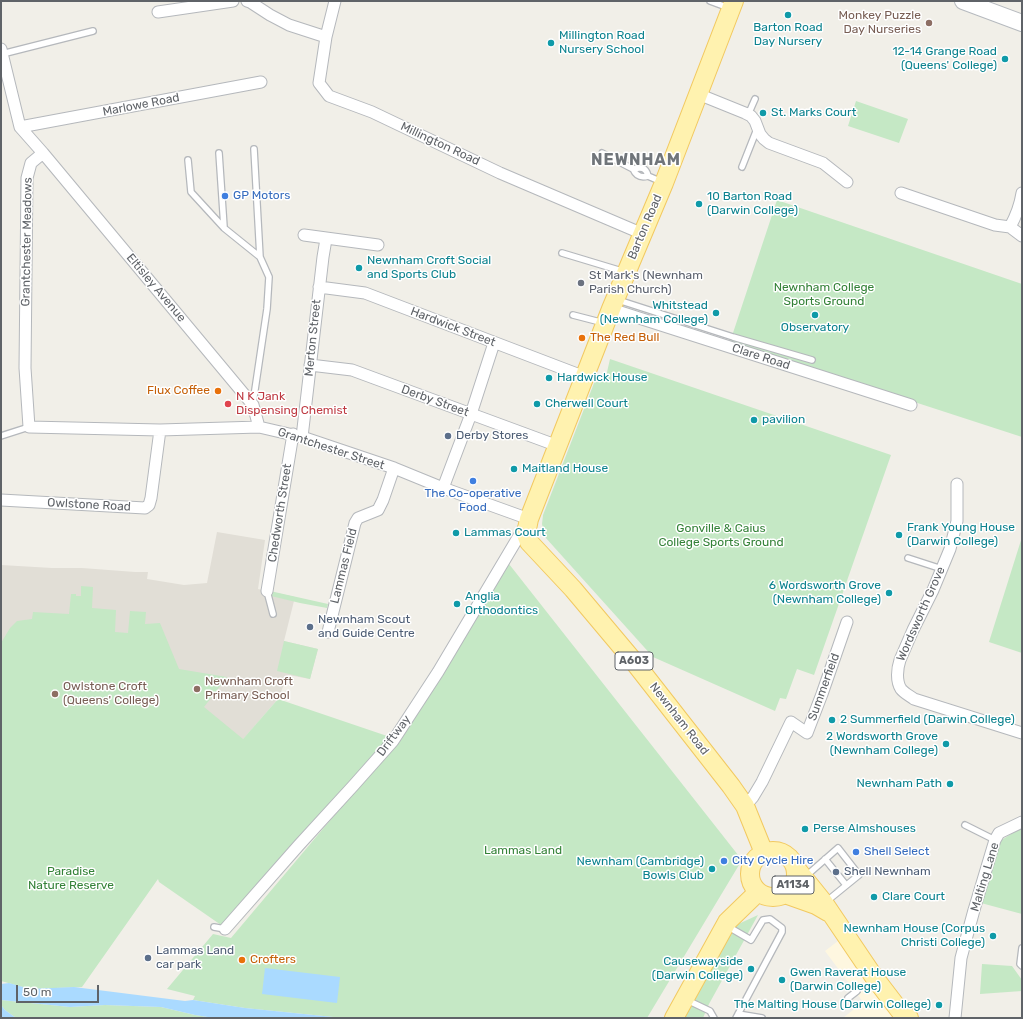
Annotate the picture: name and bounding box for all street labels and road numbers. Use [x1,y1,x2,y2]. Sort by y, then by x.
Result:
street label: Marlowe Road [101,90,181,120]
street label: Millington Road [398,119,482,169]
street label: Grantchester Meadows [19,177,35,307]
street label: Barton Road [625,192,665,262]
street label: Eltisley Avenue [123,251,189,325]
street label: Merton Street [302,299,324,377]
street label: Hardwick Street [409,304,497,350]
street label: Clare Road [730,341,792,373]
street label: Derby Street [399,382,471,420]
street label: Grantchester Street [276,425,386,473]
street label: Chedworth Street [265,463,295,563]
street label: Owlstone Road [47,496,131,514]
street label: Lammas Field [328,527,360,605]
street label: Wordsworth Grove [894,564,948,664]
street label: Summerfield [805,651,843,723]
road number: A603 [615,652,653,670]
street label: Newnham Road [646,680,712,758]
street label: Driftway [374,713,414,759]
street label: Malting Lane [968,841,1002,913]
road number: A1134 [772,876,814,894]

